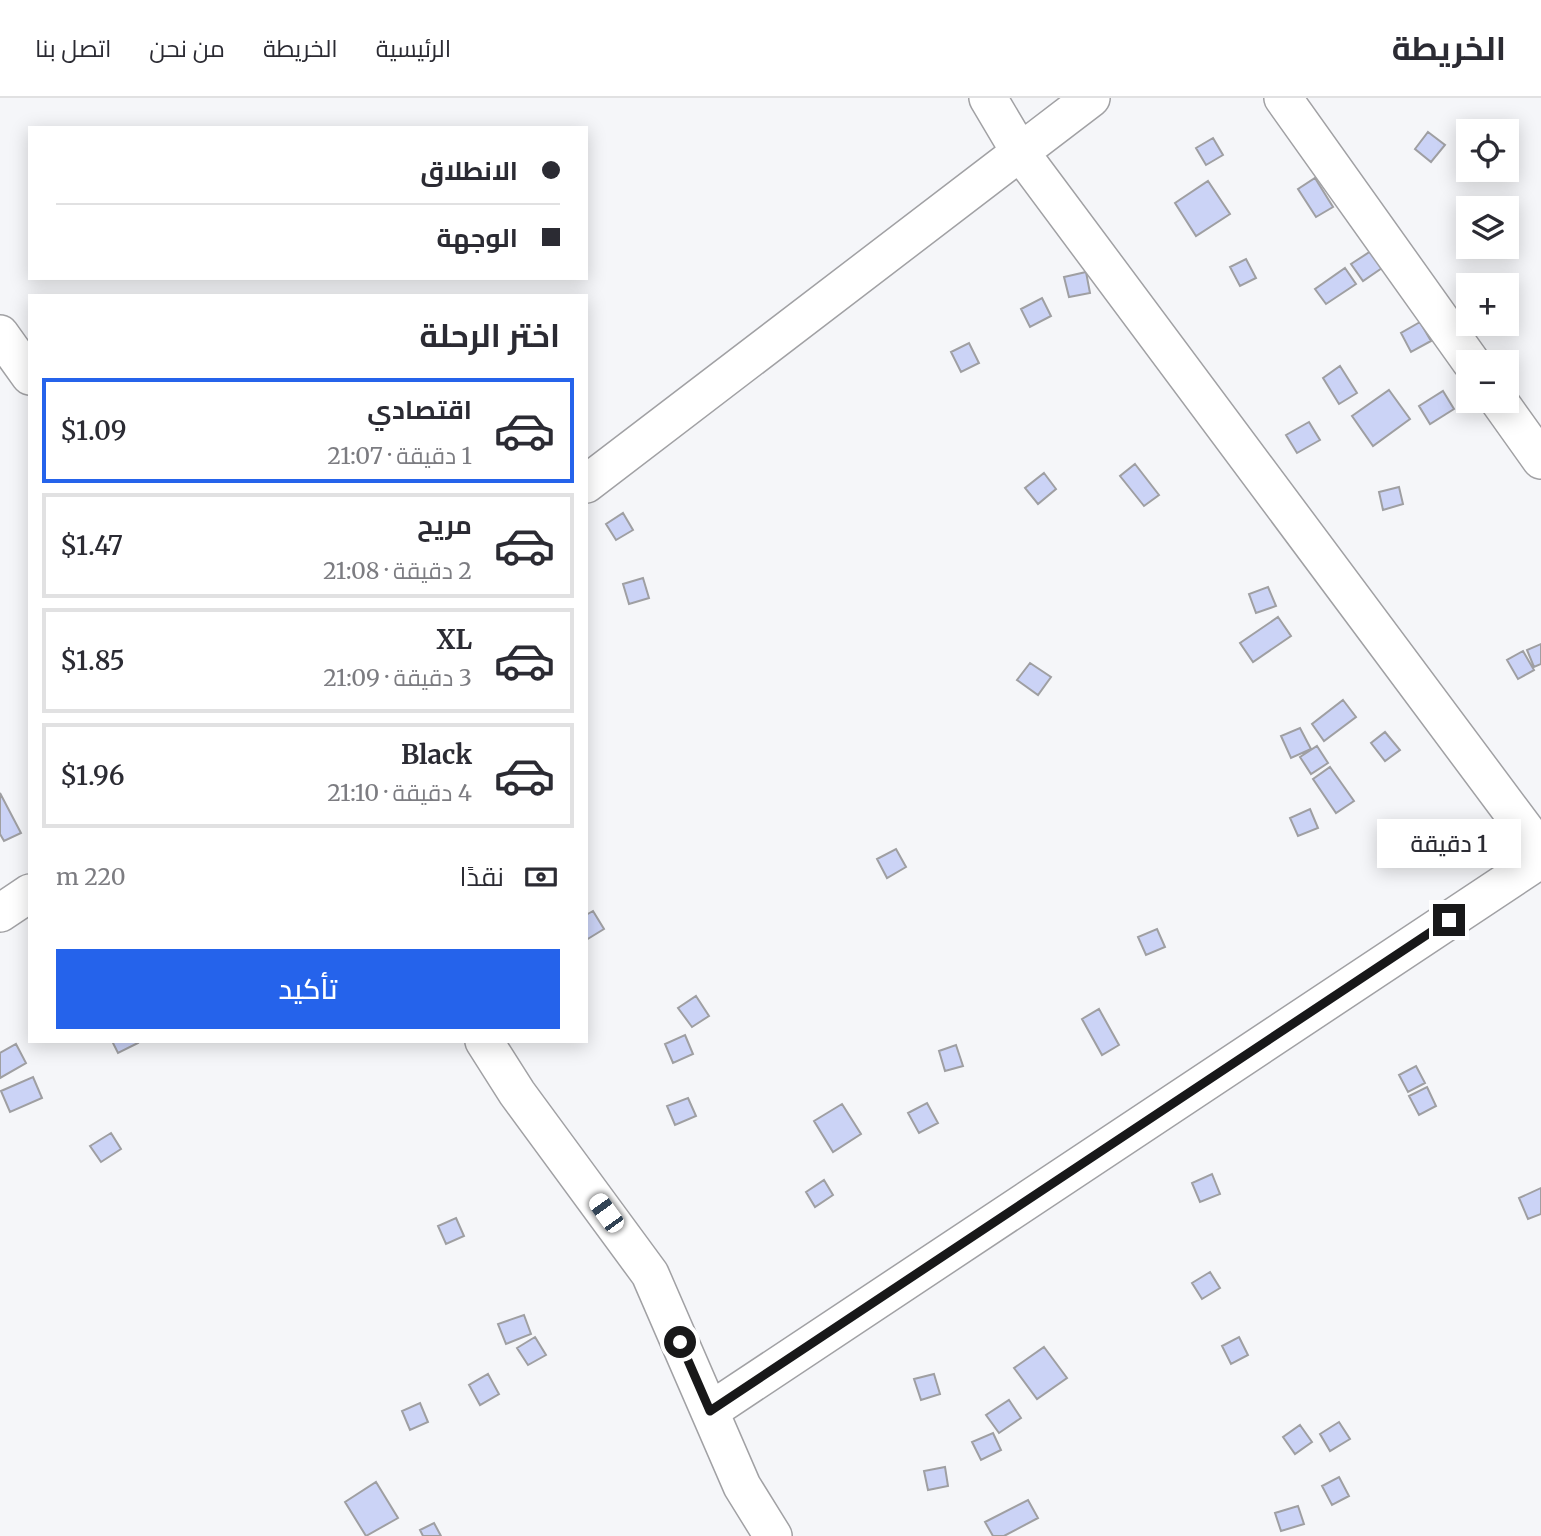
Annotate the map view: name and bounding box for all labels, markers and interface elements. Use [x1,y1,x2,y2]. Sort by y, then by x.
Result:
text: الخريطة [1392,28,1506,69]
text: اتصل بنا [35,33,111,64]
text: من نحن [149,33,225,64]
text: الخريطة [263,33,338,64]
text: الرئيسية [376,33,451,64]
map controls [1456,119,1519,413]
button: locate [1456,119,1519,182]
text: الانطلاق [420,154,518,187]
button: layers [1456,196,1519,259]
text: الوجهة [437,221,518,254]
button: + [1456,273,1519,336]
text: اختر الرحلة [419,316,560,356]
button: − [1456,350,1519,413]
text: اقتصادي [367,393,472,426]
icon: car [493,399,556,462]
text: $1.09 [60,414,127,447]
text: 1 دقيقة · 21:07 [327,441,472,470]
text: مريح [417,508,472,541]
icon: car [493,514,556,577]
text: $1.47 [60,529,123,562]
text: 2 دقيقة · 21:08 [323,556,472,585]
text: XL [436,623,472,656]
icon: car [493,629,556,692]
text: $1.85 [60,644,125,677]
text: 3 دقيقة · 21:09 [323,663,472,692]
text: Black [401,738,472,771]
icon: car [493,744,556,807]
text: $1.96 [60,759,125,792]
text: 4 دقيقة · 21:10 [327,778,472,807]
callout: 1 دقيقة [1377,818,1521,868]
text: 1 دقيقة [1410,829,1488,858]
icon: cash [522,858,560,896]
text: نقدًا [460,860,504,893]
text: 220 m [56,862,126,891]
route end [1433,904,1465,936]
button: تأكيد [56,949,560,1029]
car [586,1190,627,1236]
route start [664,1326,696,1358]

